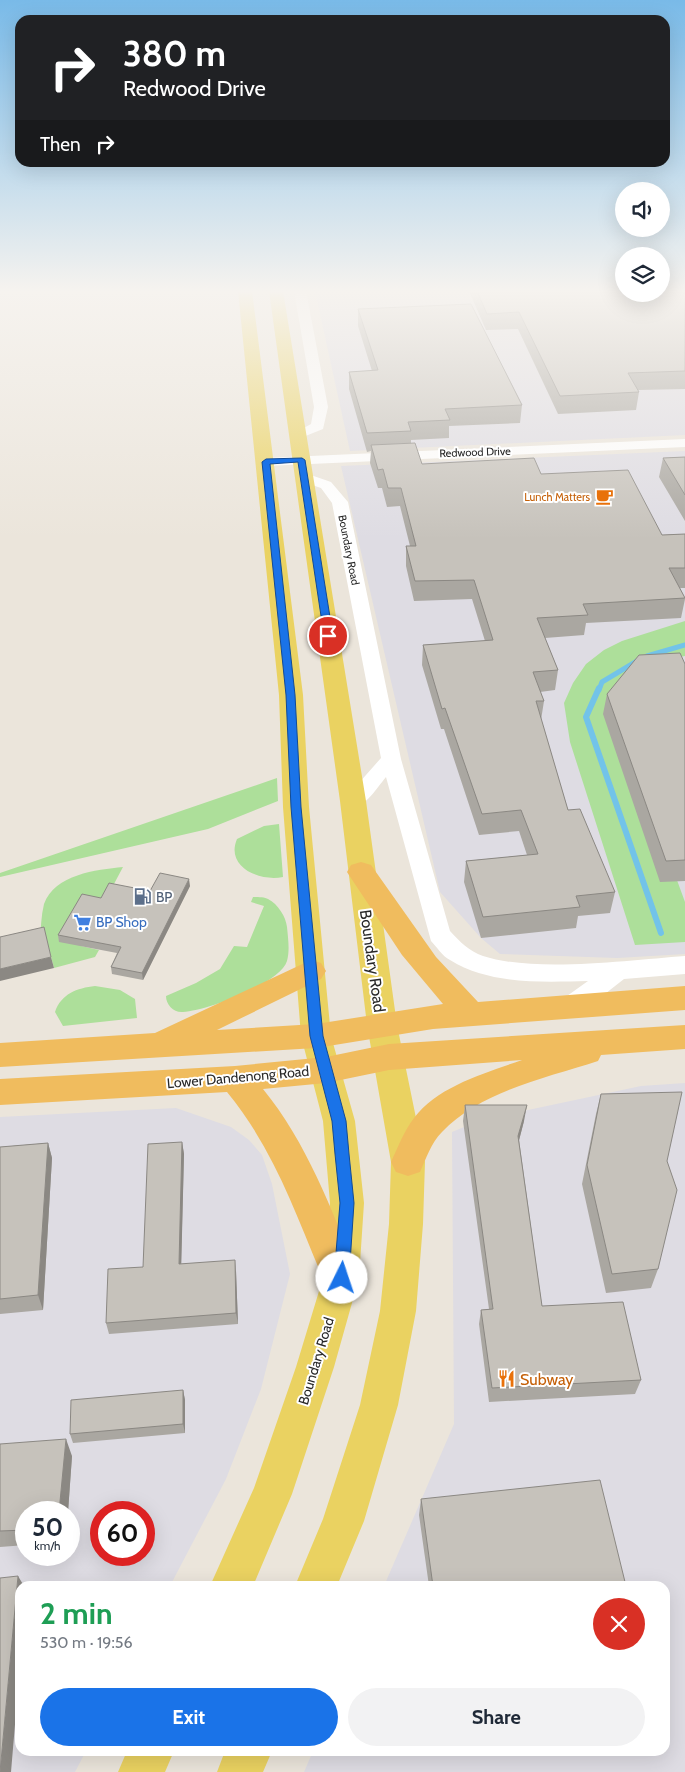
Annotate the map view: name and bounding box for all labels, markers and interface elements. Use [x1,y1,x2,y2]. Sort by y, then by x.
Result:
text: 380 m [123,32,226,75]
icon: right [40,35,105,100]
text: Redwood Drive [123,75,266,102]
icon: right [91,130,119,158]
text: Then [40,133,81,156]
map controls [615,182,670,302]
button: sound [615,182,670,237]
button: layers [615,247,670,302]
street label: Redwood Drive [439,444,511,460]
cafe icon: Lunch Matters [594,487,614,507]
place label: Lunch Matters [524,490,590,504]
street label: Boundary Road [335,514,363,586]
pin [307,615,349,657]
icon: arrive [314,622,342,650]
fuel station icon: BP [132,887,152,907]
place label: BP [156,888,172,906]
street label: Boundary Road [356,908,389,1014]
supermarket icon: BP Shop [72,912,92,932]
place label: BP Shop [96,913,147,931]
street label: Lower Dandenong Road [166,1062,310,1092]
position arrow [315,1251,367,1303]
street label: Boundary Road [294,1315,338,1407]
restaurant icon: Subway [496,1369,516,1389]
place label: Subway [520,1370,573,1389]
speed limit sign: 60 [90,1501,155,1566]
text: 50 [32,1512,63,1542]
text: km/h [34,1538,61,1553]
text: 2 min [40,1595,112,1632]
button: close [593,1598,645,1650]
text: 530 m · 19:56 [40,1633,133,1652]
button: Exit [40,1688,338,1746]
button: Share [348,1688,645,1746]

